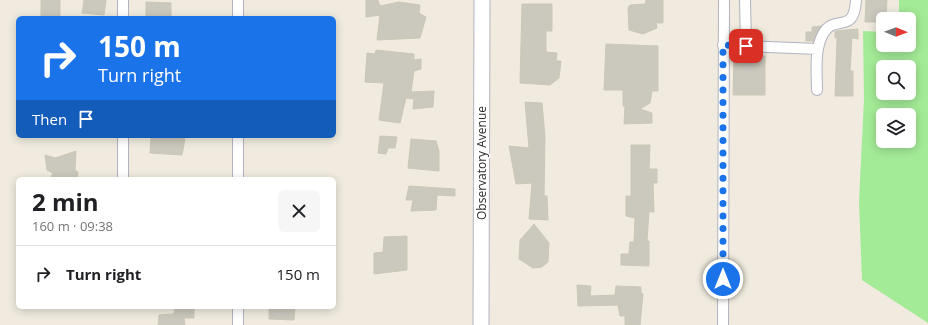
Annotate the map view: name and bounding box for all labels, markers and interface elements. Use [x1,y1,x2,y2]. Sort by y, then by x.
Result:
north arrow [876,12,916,52]
map controls [876,12,916,148]
text: 150 m [98,27,181,65]
pin [729,29,763,63]
icon: right [32,32,84,84]
icon: arrive [735,35,757,57]
button: search [876,60,916,100]
text: Turn right [98,63,181,87]
street label: Observatory Avenue [473,106,490,220]
icon: arrive [75,108,97,130]
button: layers [876,108,916,148]
text: Then [32,109,67,129]
text: 2 min [32,185,99,218]
button: close [278,190,320,232]
text: 160 m · 09:38 [32,217,113,235]
position arrow [702,258,744,300]
icon: right [32,263,54,285]
text: Turn right [66,264,141,284]
text: 150 m [276,264,320,284]

